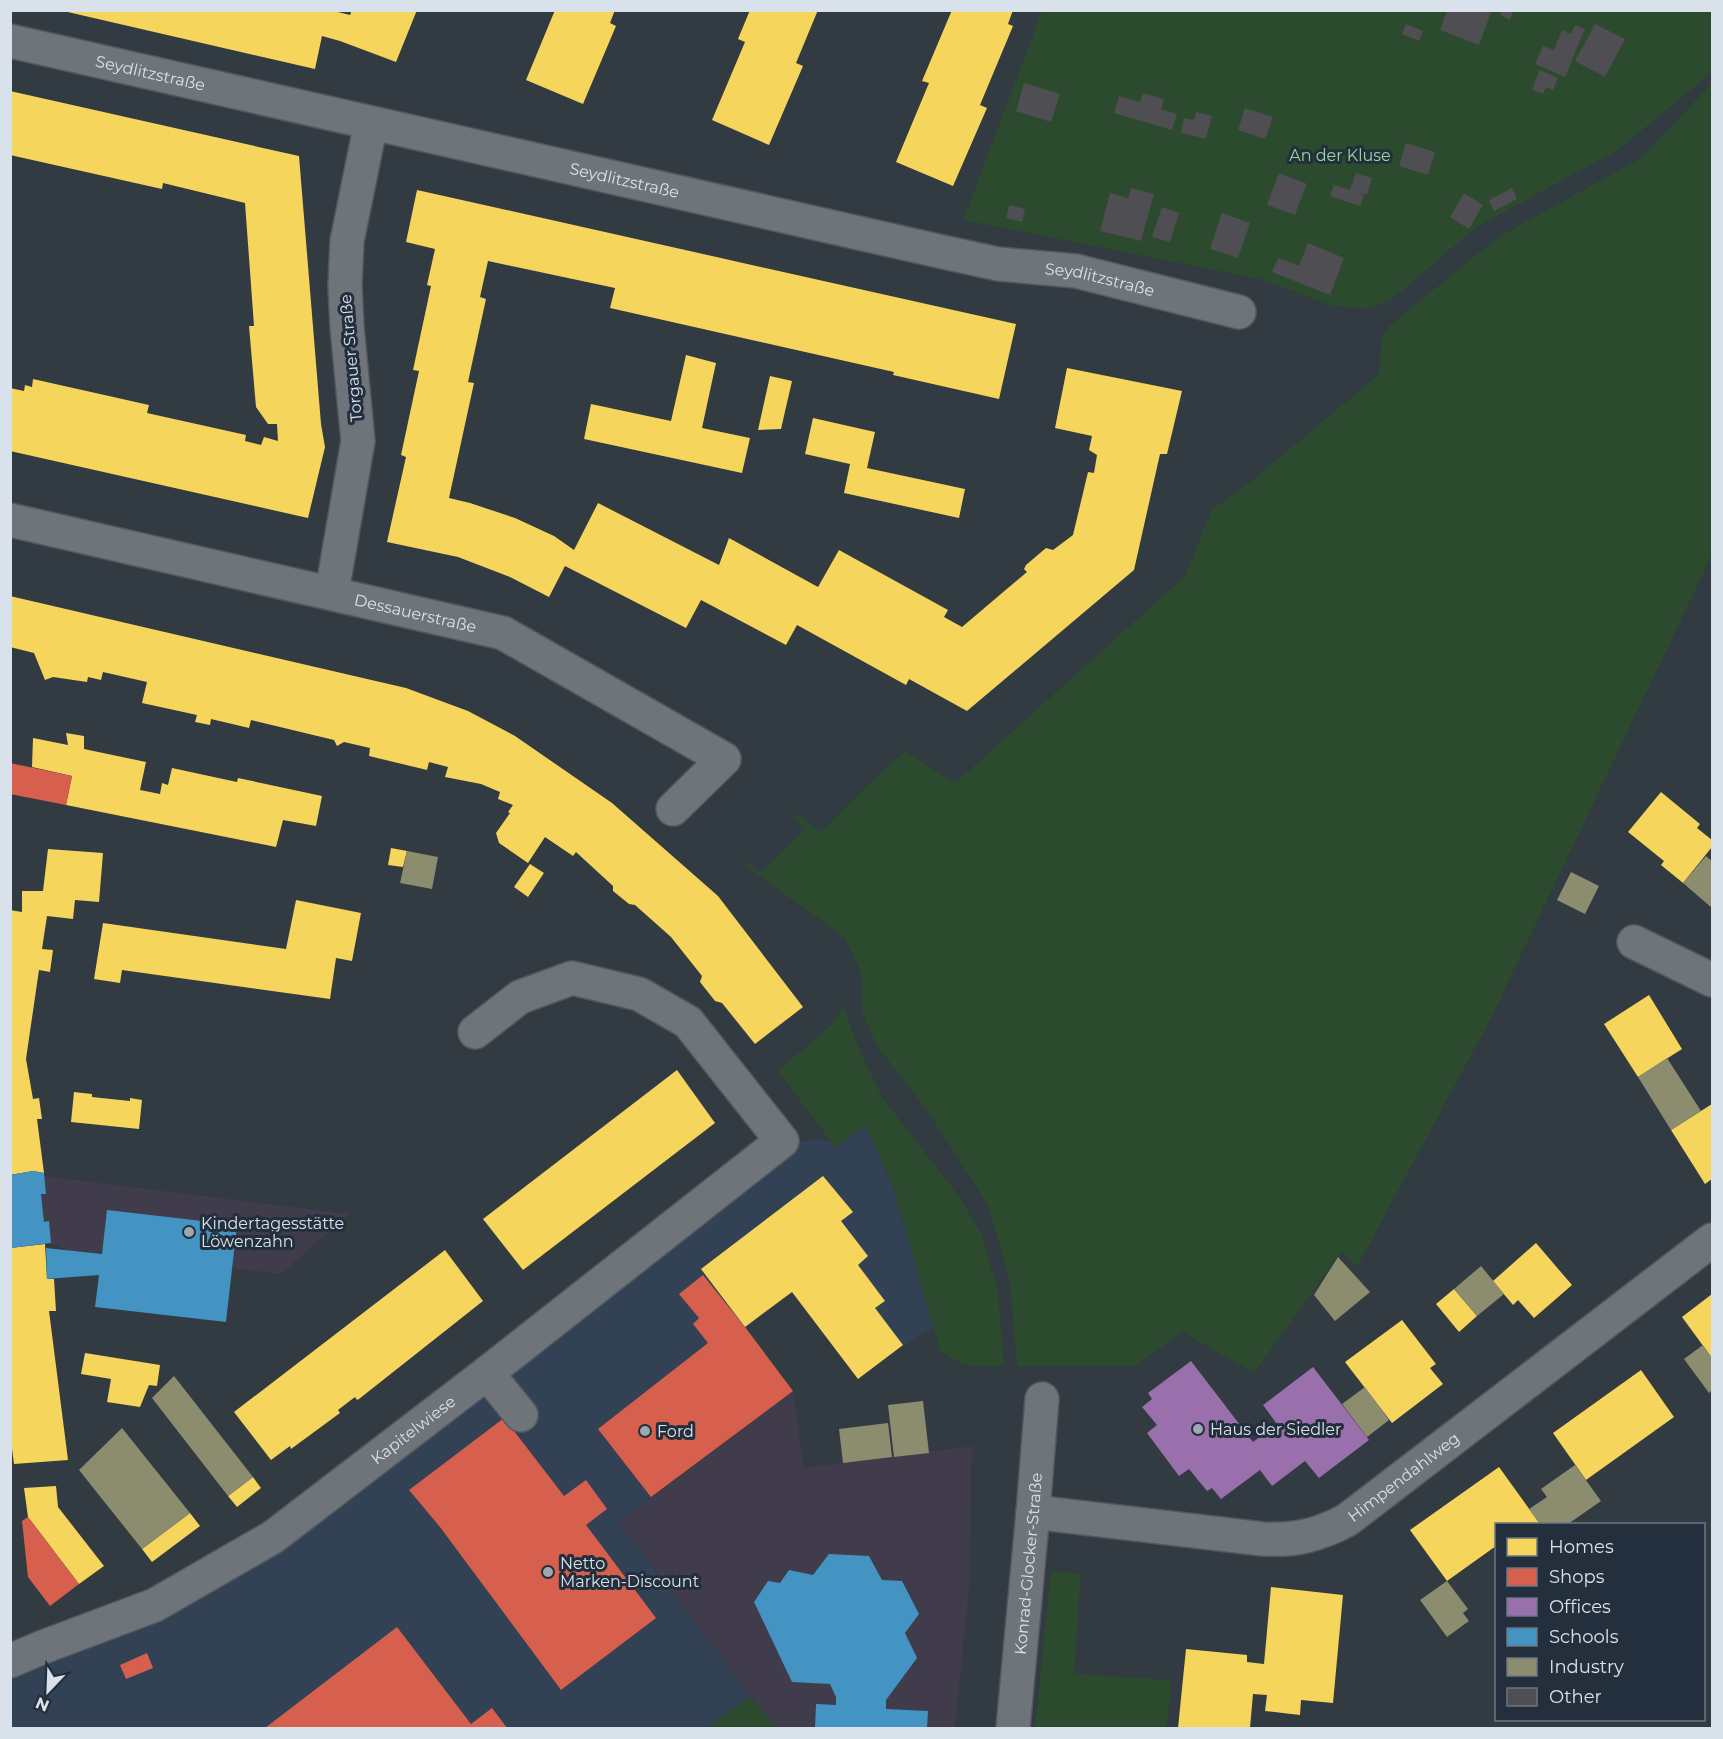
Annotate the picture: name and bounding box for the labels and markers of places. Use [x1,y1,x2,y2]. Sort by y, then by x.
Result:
place label: Kindertagesstätte Löwenzahn [201,1214,344,1251]
marker: Kindertagesstätte Löwenzahn [182,1225,196,1239]
place label: Haus der Siedler [1210,1420,1341,1439]
place label: Ford [657,1422,694,1441]
marker: Haus der Siedler [1191,1422,1205,1436]
marker: Ford [638,1424,652,1438]
place label: Netto Marken-Discount [560,1554,700,1591]
marker: Netto Marken-Discount [541,1565,555,1579]

